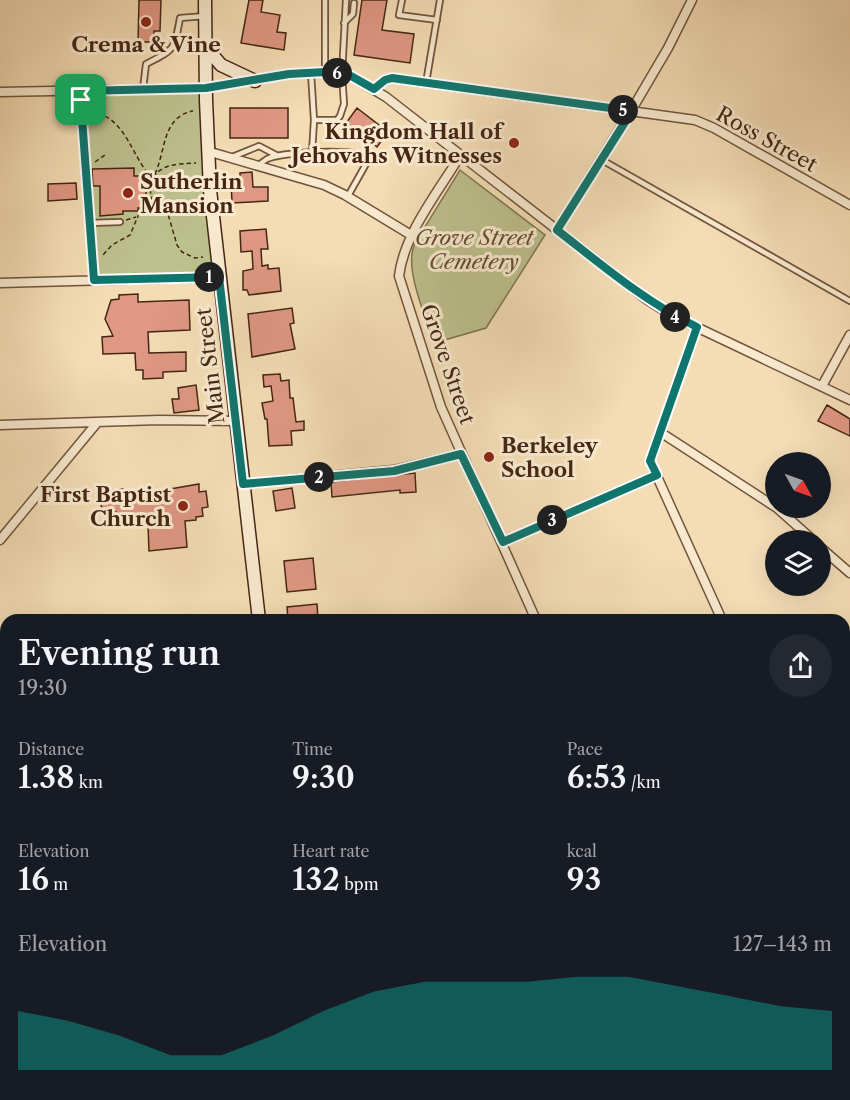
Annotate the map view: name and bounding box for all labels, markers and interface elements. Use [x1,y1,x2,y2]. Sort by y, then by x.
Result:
marker: Crema & Vine [139,15,153,29]
place label: Crema & Vine [71,32,221,57]
pin: 6 [322,58,352,88]
text: 6 [332,63,342,83]
pin [55,74,106,125]
icon: arrive [64,83,97,116]
pin: 5 [608,95,638,125]
text: 5 [619,100,627,120]
street label: Ross Street [712,101,822,177]
place label: Kingdom Hall of Jehovahs Witnesses [287,119,505,168]
marker: Kingdom Hall of Jehovahs Witnesses [507,136,521,150]
place label: Sutherlin Mansion [140,169,243,218]
marker: Sutherlin Mansion [121,186,135,200]
park label: Grove Street Cemetery [415,225,535,274]
pin: 1 [194,262,224,292]
text: 1 [205,267,213,287]
street label: Grove Street [416,301,480,428]
pin: 4 [660,302,690,332]
street label: Main Street [190,306,230,425]
text: 4 [670,307,680,327]
place label: Berkeley School [501,433,599,482]
marker: Berkeley School [482,450,496,464]
north arrow [765,452,831,518]
map controls [765,452,831,596]
pin: 2 [304,462,334,492]
text: 2 [314,467,324,487]
place label: First Baptist Church [40,482,172,531]
marker: First Baptist Church [176,499,190,513]
pin: 3 [537,505,567,535]
text: 3 [547,510,557,530]
button: layers [765,530,831,596]
text: Evening run [18,633,220,674]
button: share [769,634,832,697]
text: 19:30 [18,676,67,700]
text: Distance [18,739,84,759]
text: Time [292,739,333,759]
text: Pace [567,739,603,759]
text: 1.38 [18,759,74,796]
text: 9:30 [292,759,355,796]
text: 6:53 [567,759,626,796]
text: km [74,772,103,792]
text: /km [626,772,661,792]
text: Elevation [18,841,89,861]
text: Heart rate [292,841,369,861]
text: kcal [567,841,597,861]
text: 16 [18,861,49,898]
text: 132 [292,861,340,898]
text: 93 [567,861,601,898]
text: m [49,874,68,894]
text: bpm [340,874,379,894]
text: Elevation [18,932,107,956]
text: 127–143 m [733,932,832,956]

